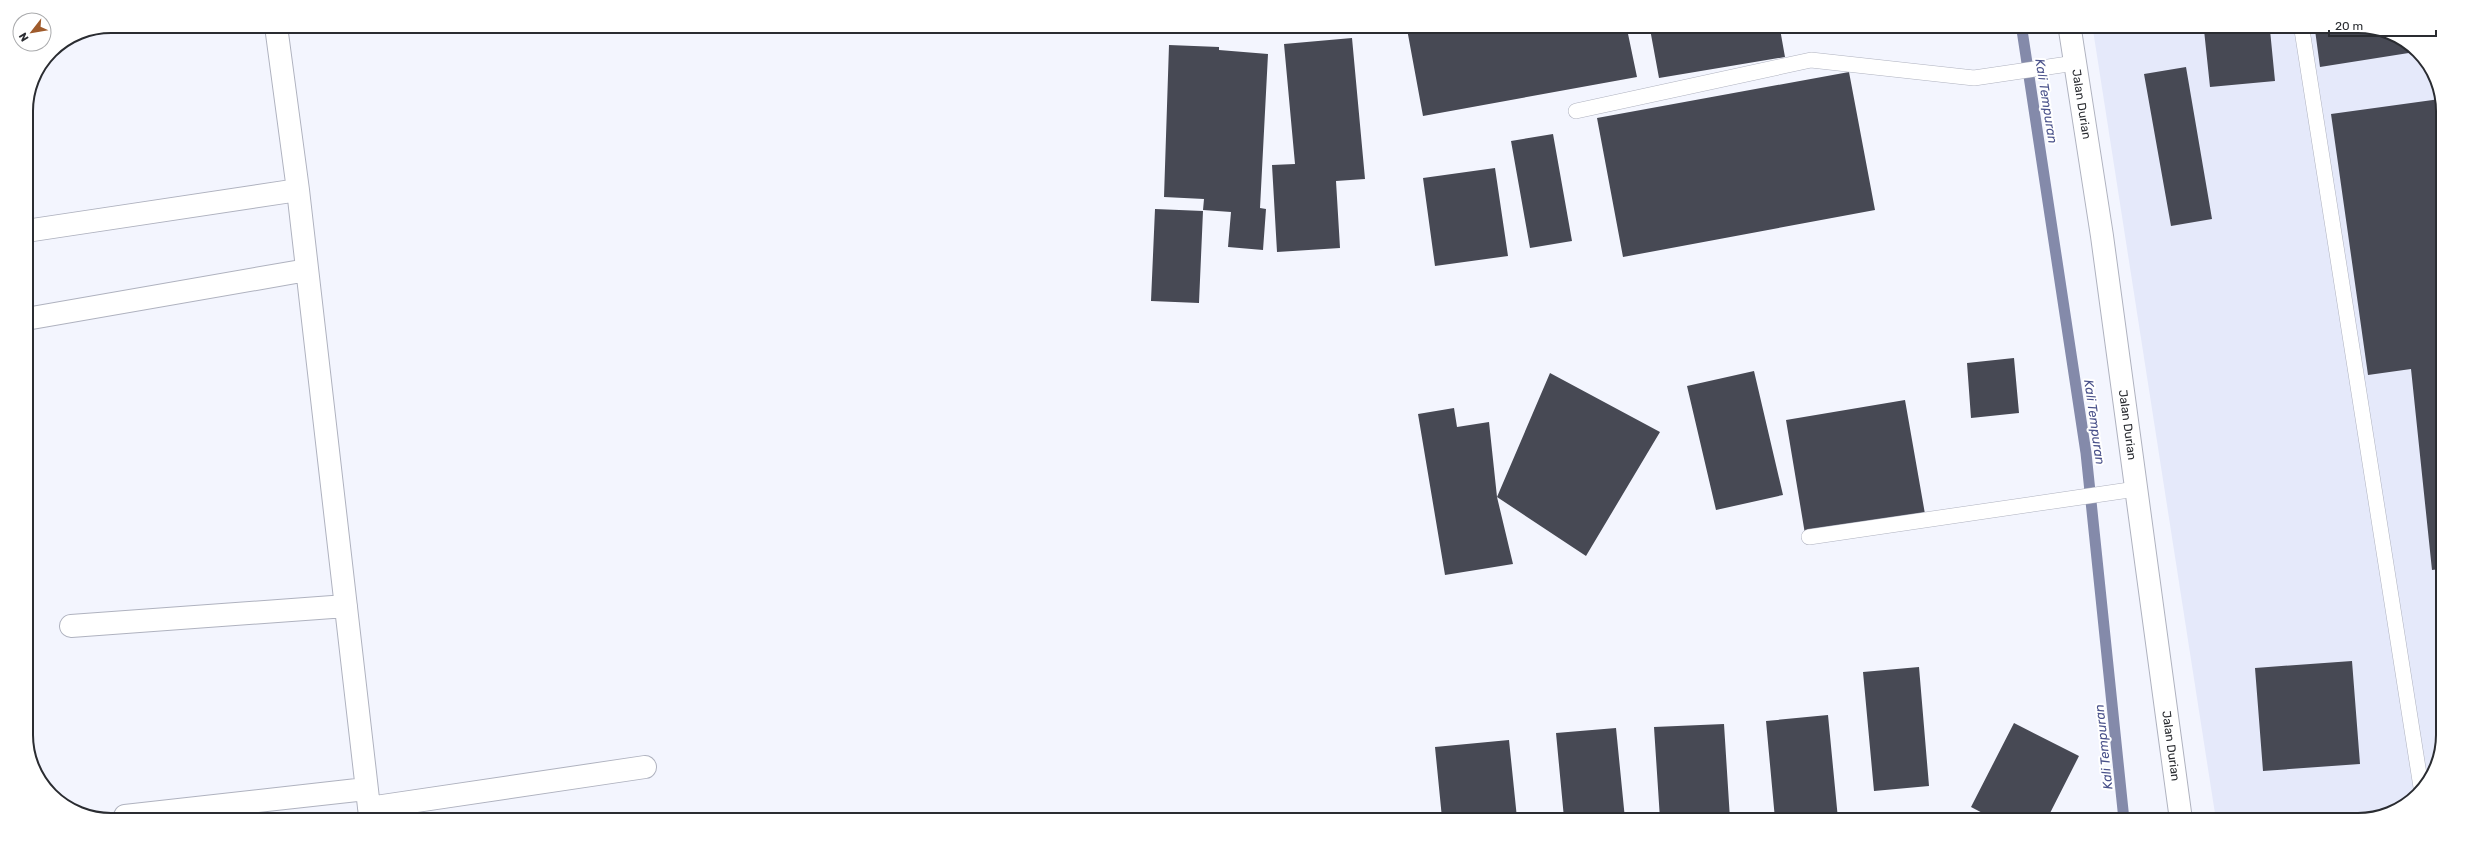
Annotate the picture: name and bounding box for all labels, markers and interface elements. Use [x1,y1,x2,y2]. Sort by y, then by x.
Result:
north arrow [12,12,52,52]
scale bar [2329,12,2436,38]
text: 20 m [2335,19,2363,33]
text: N [16,30,31,44]
water label: Kali Tempuran [2032,58,2061,145]
street label: Jalan Durian [2069,68,2094,140]
water label: Kali Tempuran [2081,379,2108,466]
street label: Jalan Durian [2116,389,2139,461]
water label: Kali Tempuran [2092,703,2115,790]
street label: Jalan Durian [2159,710,2183,782]

